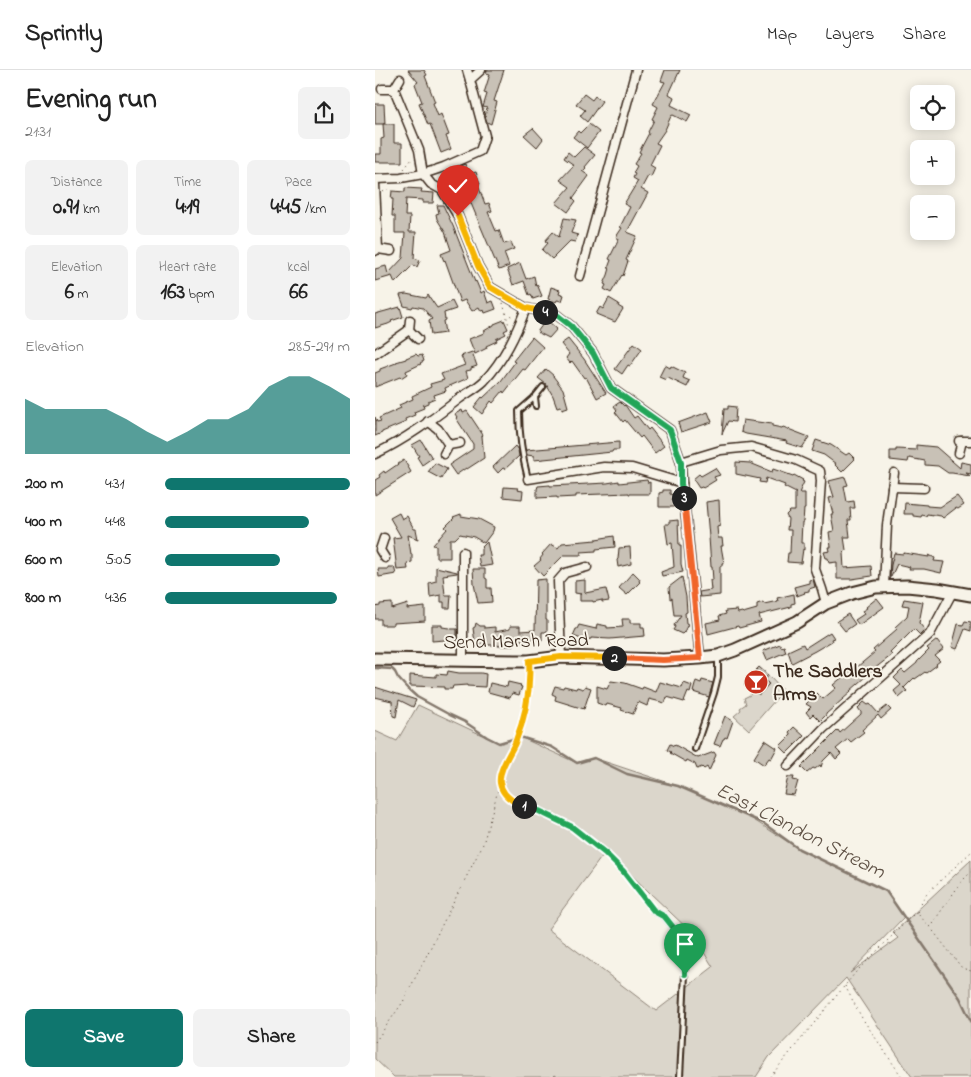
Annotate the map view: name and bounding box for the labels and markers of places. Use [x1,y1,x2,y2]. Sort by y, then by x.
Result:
pin [437,165,479,216]
pin: 4 [533,300,557,324]
pin: 3 [671,486,697,510]
pin: 2 [601,646,627,670]
place label: The Saddlers Arms [773,658,883,710]
bar icon: The Saddlers Arms [743,669,769,695]
pin: 1 [511,794,537,818]
pin [664,923,706,974]

